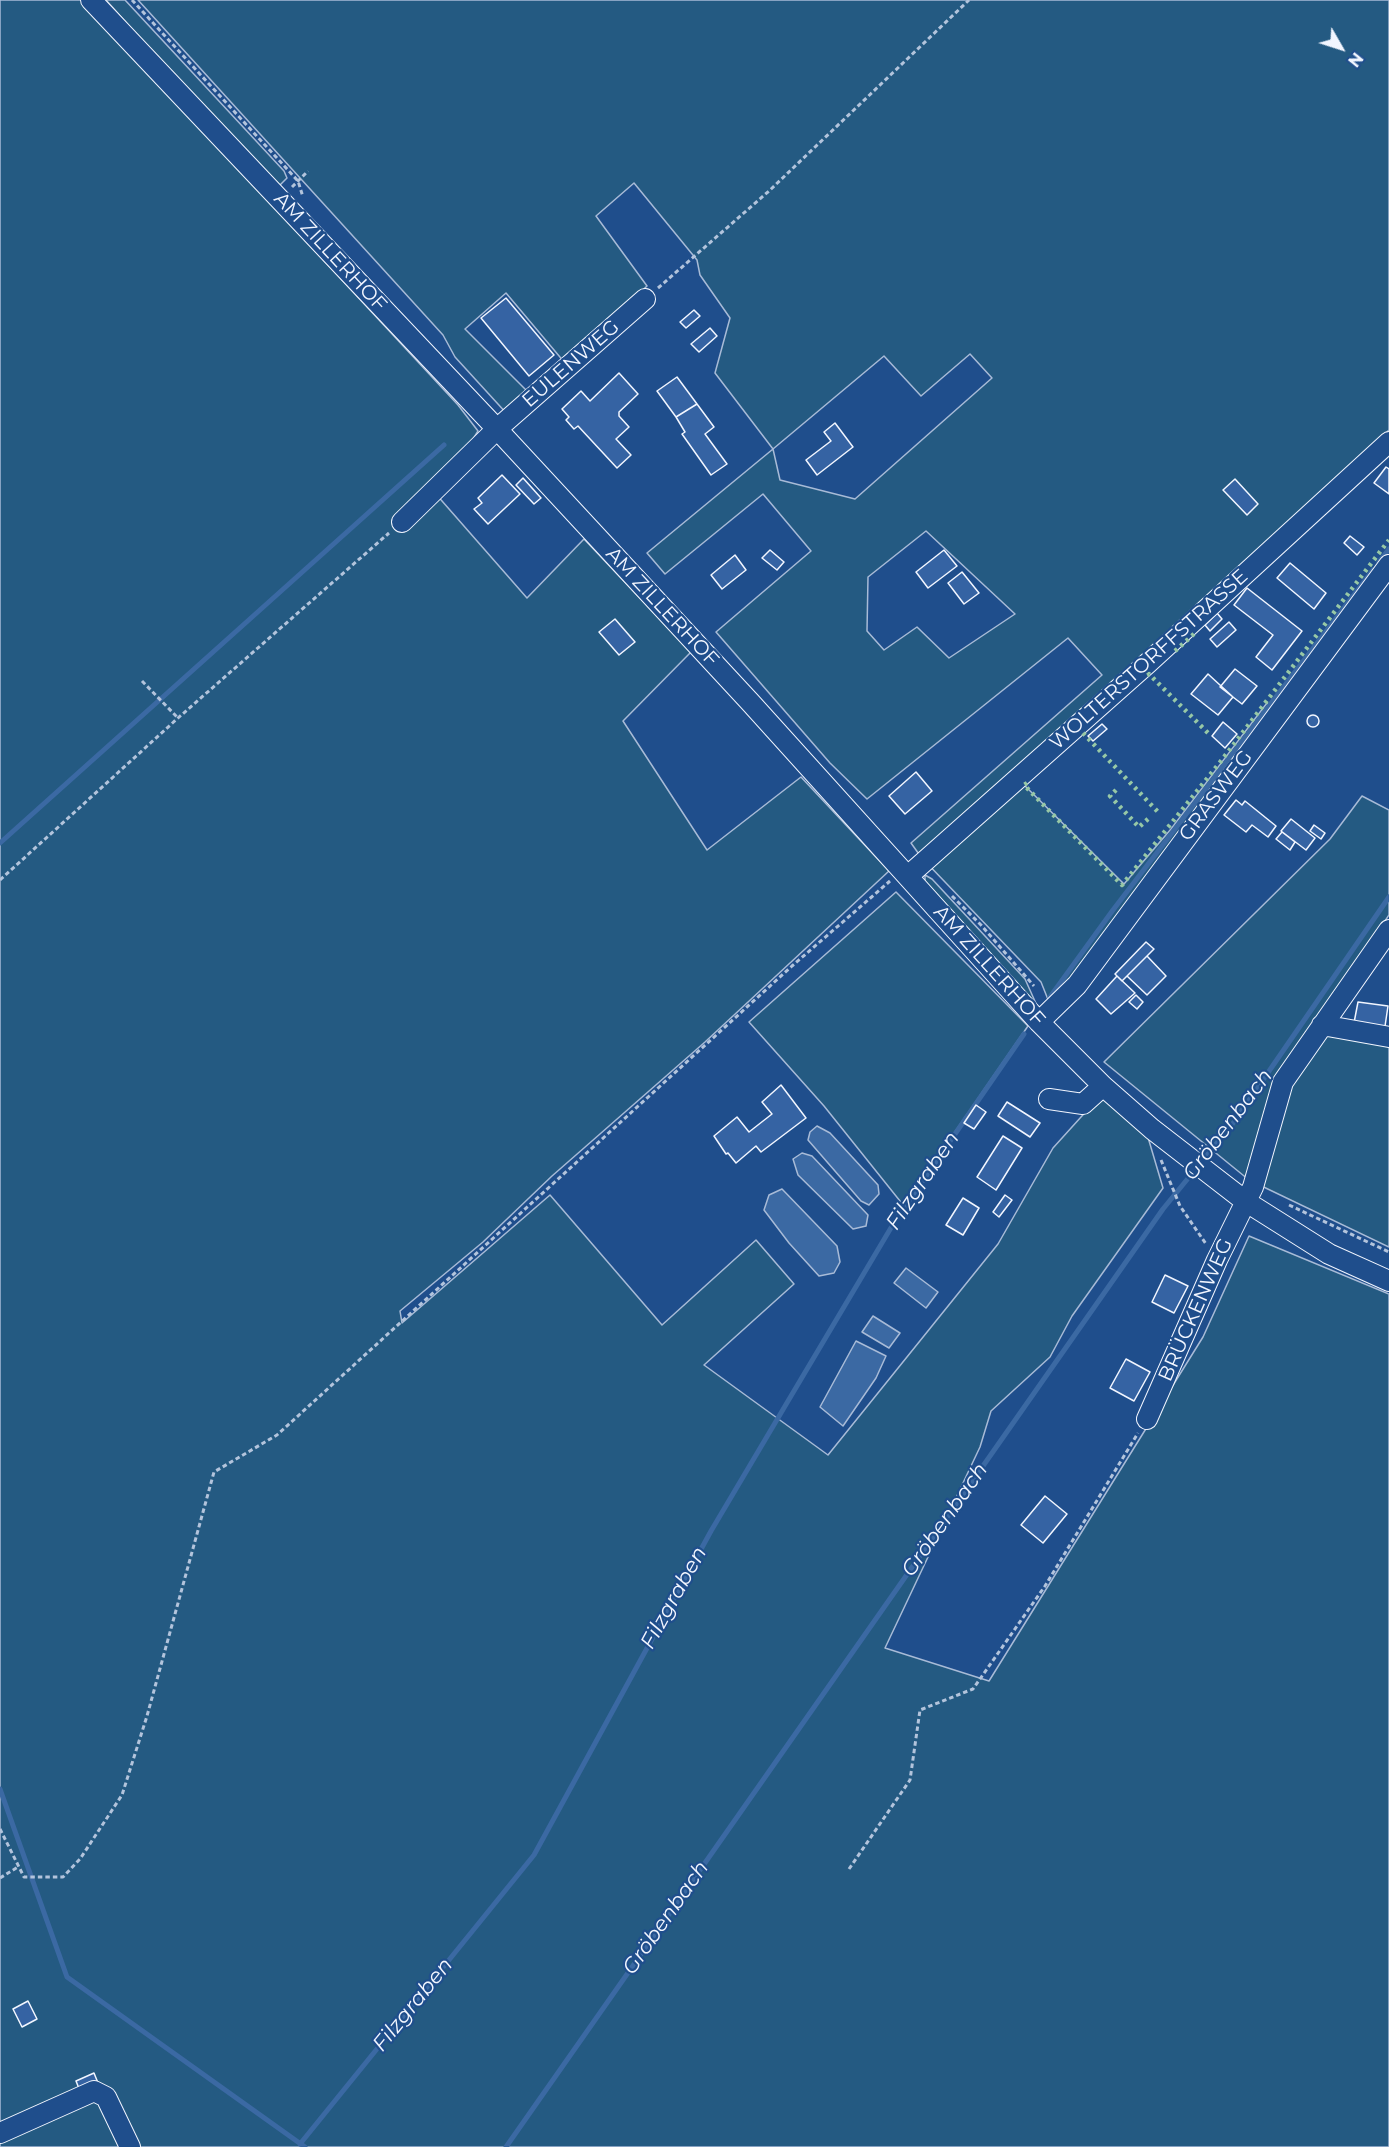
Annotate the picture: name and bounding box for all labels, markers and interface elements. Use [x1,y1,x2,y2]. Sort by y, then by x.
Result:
north arrow [1311,18,1371,78]
text: N [1344,49,1367,71]
street label: AM ZILLERHOF [268,187,392,317]
street label: EULENWEG [517,315,625,413]
street label: AM ZILLERHOF [600,542,724,672]
street label: WOLTERSTORFFSTRASSE [1045,565,1253,755]
street label: GRASWEG [1174,746,1258,846]
street label: AM ZILLERHOF [928,900,1050,1032]
water label: Gröbenbach [1178,1064,1278,1186]
water label: Filzgraben [881,1127,965,1235]
street label: BRÜCKENWEG [1154,1235,1238,1385]
water label: Gröbenbach [897,1458,993,1582]
water label: Filzgraben [636,1542,712,1654]
water label: Gröbenbach [618,1856,714,1980]
water label: Filzgraben [368,1953,458,2057]

